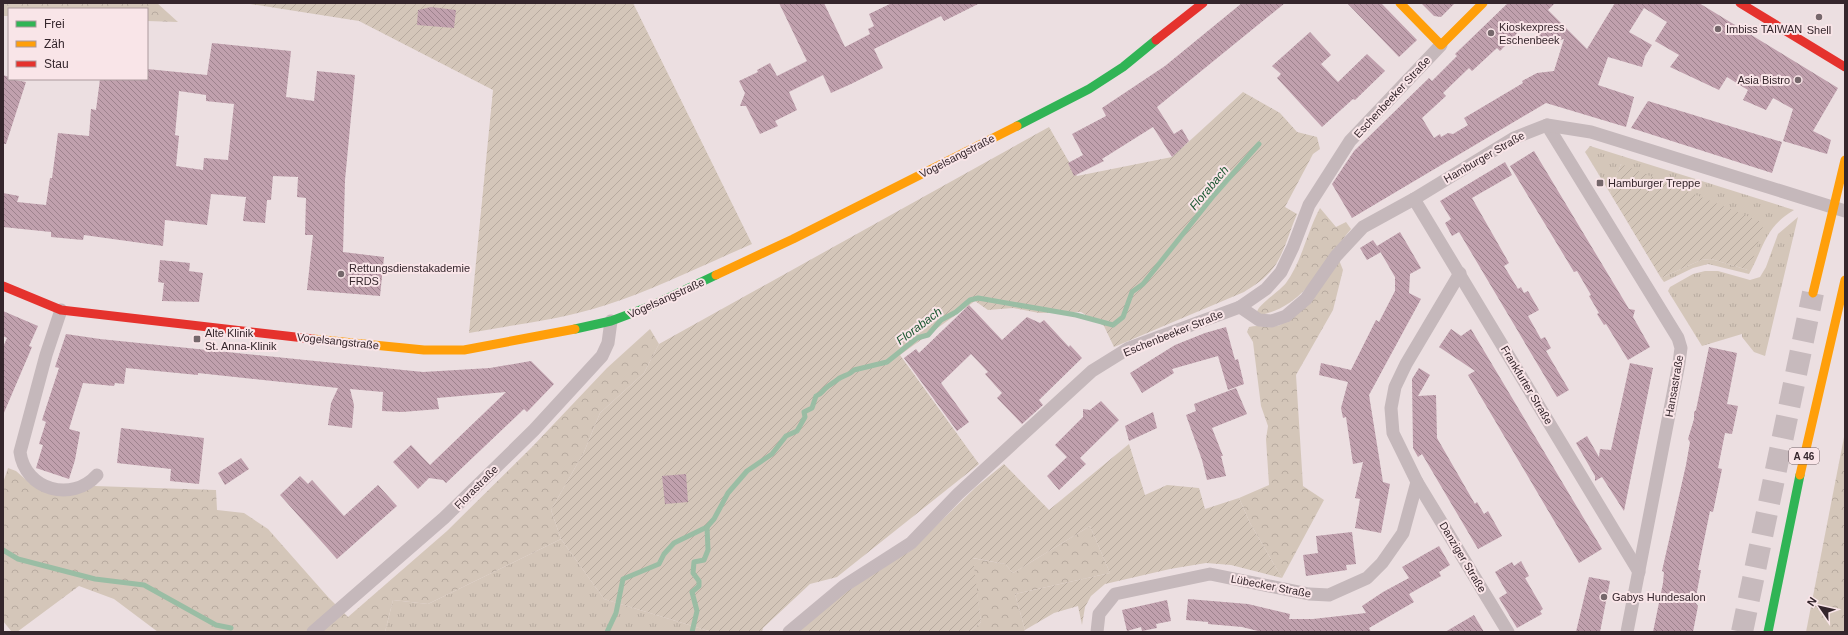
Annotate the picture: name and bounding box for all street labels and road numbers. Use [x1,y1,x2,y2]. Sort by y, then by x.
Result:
street label: Eschenbeeker Straße [1351,54,1433,140]
street label: Hamburger Straße [1442,129,1526,185]
street label: Vogelsangstraße [917,132,997,180]
street label: Vogelsangstraße [626,276,706,320]
street label: Eschenbeeker Straße [1121,308,1225,358]
street label: Vogelsangstraße [296,331,380,351]
street label: Frankfurter Straße [1499,343,1555,427]
street label: Hansastraße [1663,354,1685,418]
road number: A 46 [1789,448,1819,464]
street label: Florastraße [452,463,500,511]
street label: Danziger Straße [1437,520,1489,594]
street label: Lübecker Straße [1230,572,1312,600]

